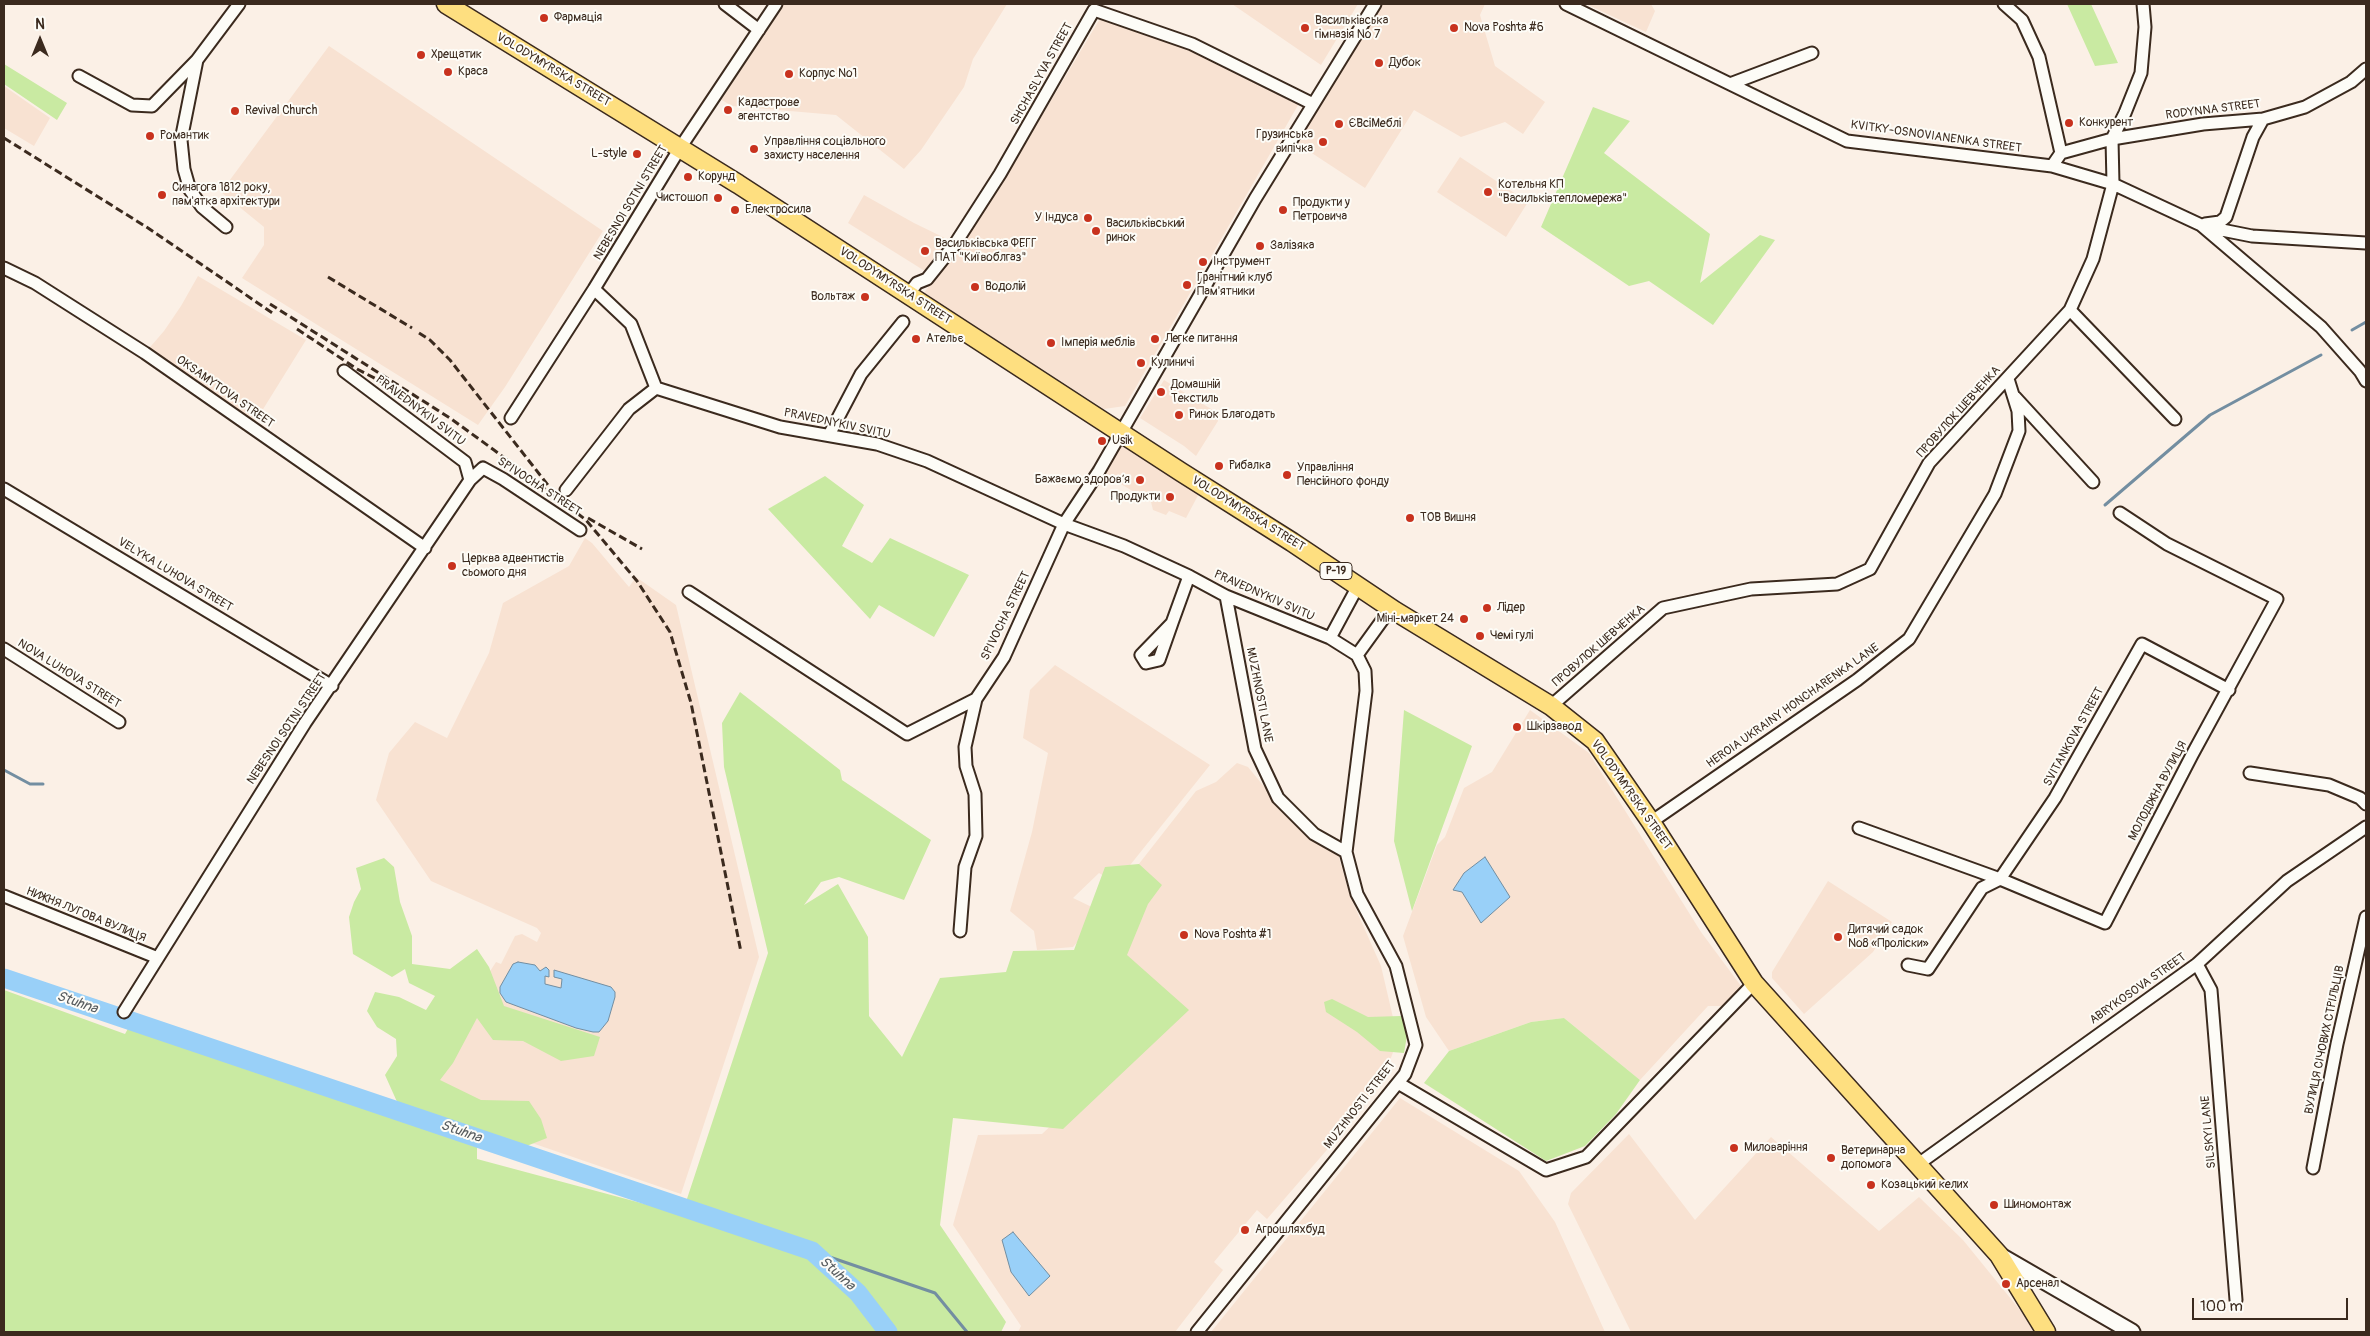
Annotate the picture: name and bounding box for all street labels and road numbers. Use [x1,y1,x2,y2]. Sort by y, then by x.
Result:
street label: SHCHASLYVA STREET [1008,20,1076,128]
street label: VOLODYMYRSKA STREET [493,30,613,110]
street label: RODYNNA STREET [2165,97,2261,123]
street label: KVITKY-OSNOVIANENKA STREET [1850,118,2022,156]
street label: NEBESNOI SOTNI STREET [591,143,671,263]
street label: VOLODYMYRSKA STREET [836,244,954,328]
street label: OKSAMYTOVA STREET [173,353,277,431]
street label: ПРОВУЛОК ШЕВЧЕНКА [1914,363,2004,461]
street label: PRAVEDNYKIV SVITU [372,373,468,449]
street label: PRAVEDNYKIV SVITU [782,406,892,442]
street label: SPIVOCHA STREET [494,455,584,519]
street label: VOLODYMYRSKA STREET [1189,473,1307,555]
street label: VELYKA LUHOVA STREET [115,535,235,615]
road number: Р-19 [1320,562,1352,580]
street label: PRAVEDNYKIV SVITU [1212,567,1316,625]
street label: SPIVOCHA STREET [978,569,1034,663]
street label: ПРОВУЛОК ШЕВЧЕНКА [1550,602,1648,690]
street label: NOVA LUHOVA STREET [15,636,123,712]
street label: HEROIA UKRAINY HONCHARENKA LANE [1704,641,1882,771]
street label: MUZHNOSTI LANE [1243,646,1275,744]
street label: NEBESNOI SOTNI STREET [244,671,330,787]
street label: SVITANKOVA STREET [2041,685,2107,789]
street label: VOLODYMYRSKA STREET [1588,737,1674,853]
street label: МОЛОДІЖНА ВУЛИЦЯ [2126,739,2190,843]
street label: НИЖНЯ ЛУГОВА ВУЛИЦЯ [24,884,148,946]
street label: ABRYKOSOVA STREET [2087,950,2189,1028]
street label: ВУЛИЦЯ СІЧОВИХ СТРІЛЬЦІВ [2302,964,2348,1116]
street label: MUZHNOSTI STREET [1321,1058,1399,1152]
street label: SILSKYI LANE [2199,1095,2219,1169]

